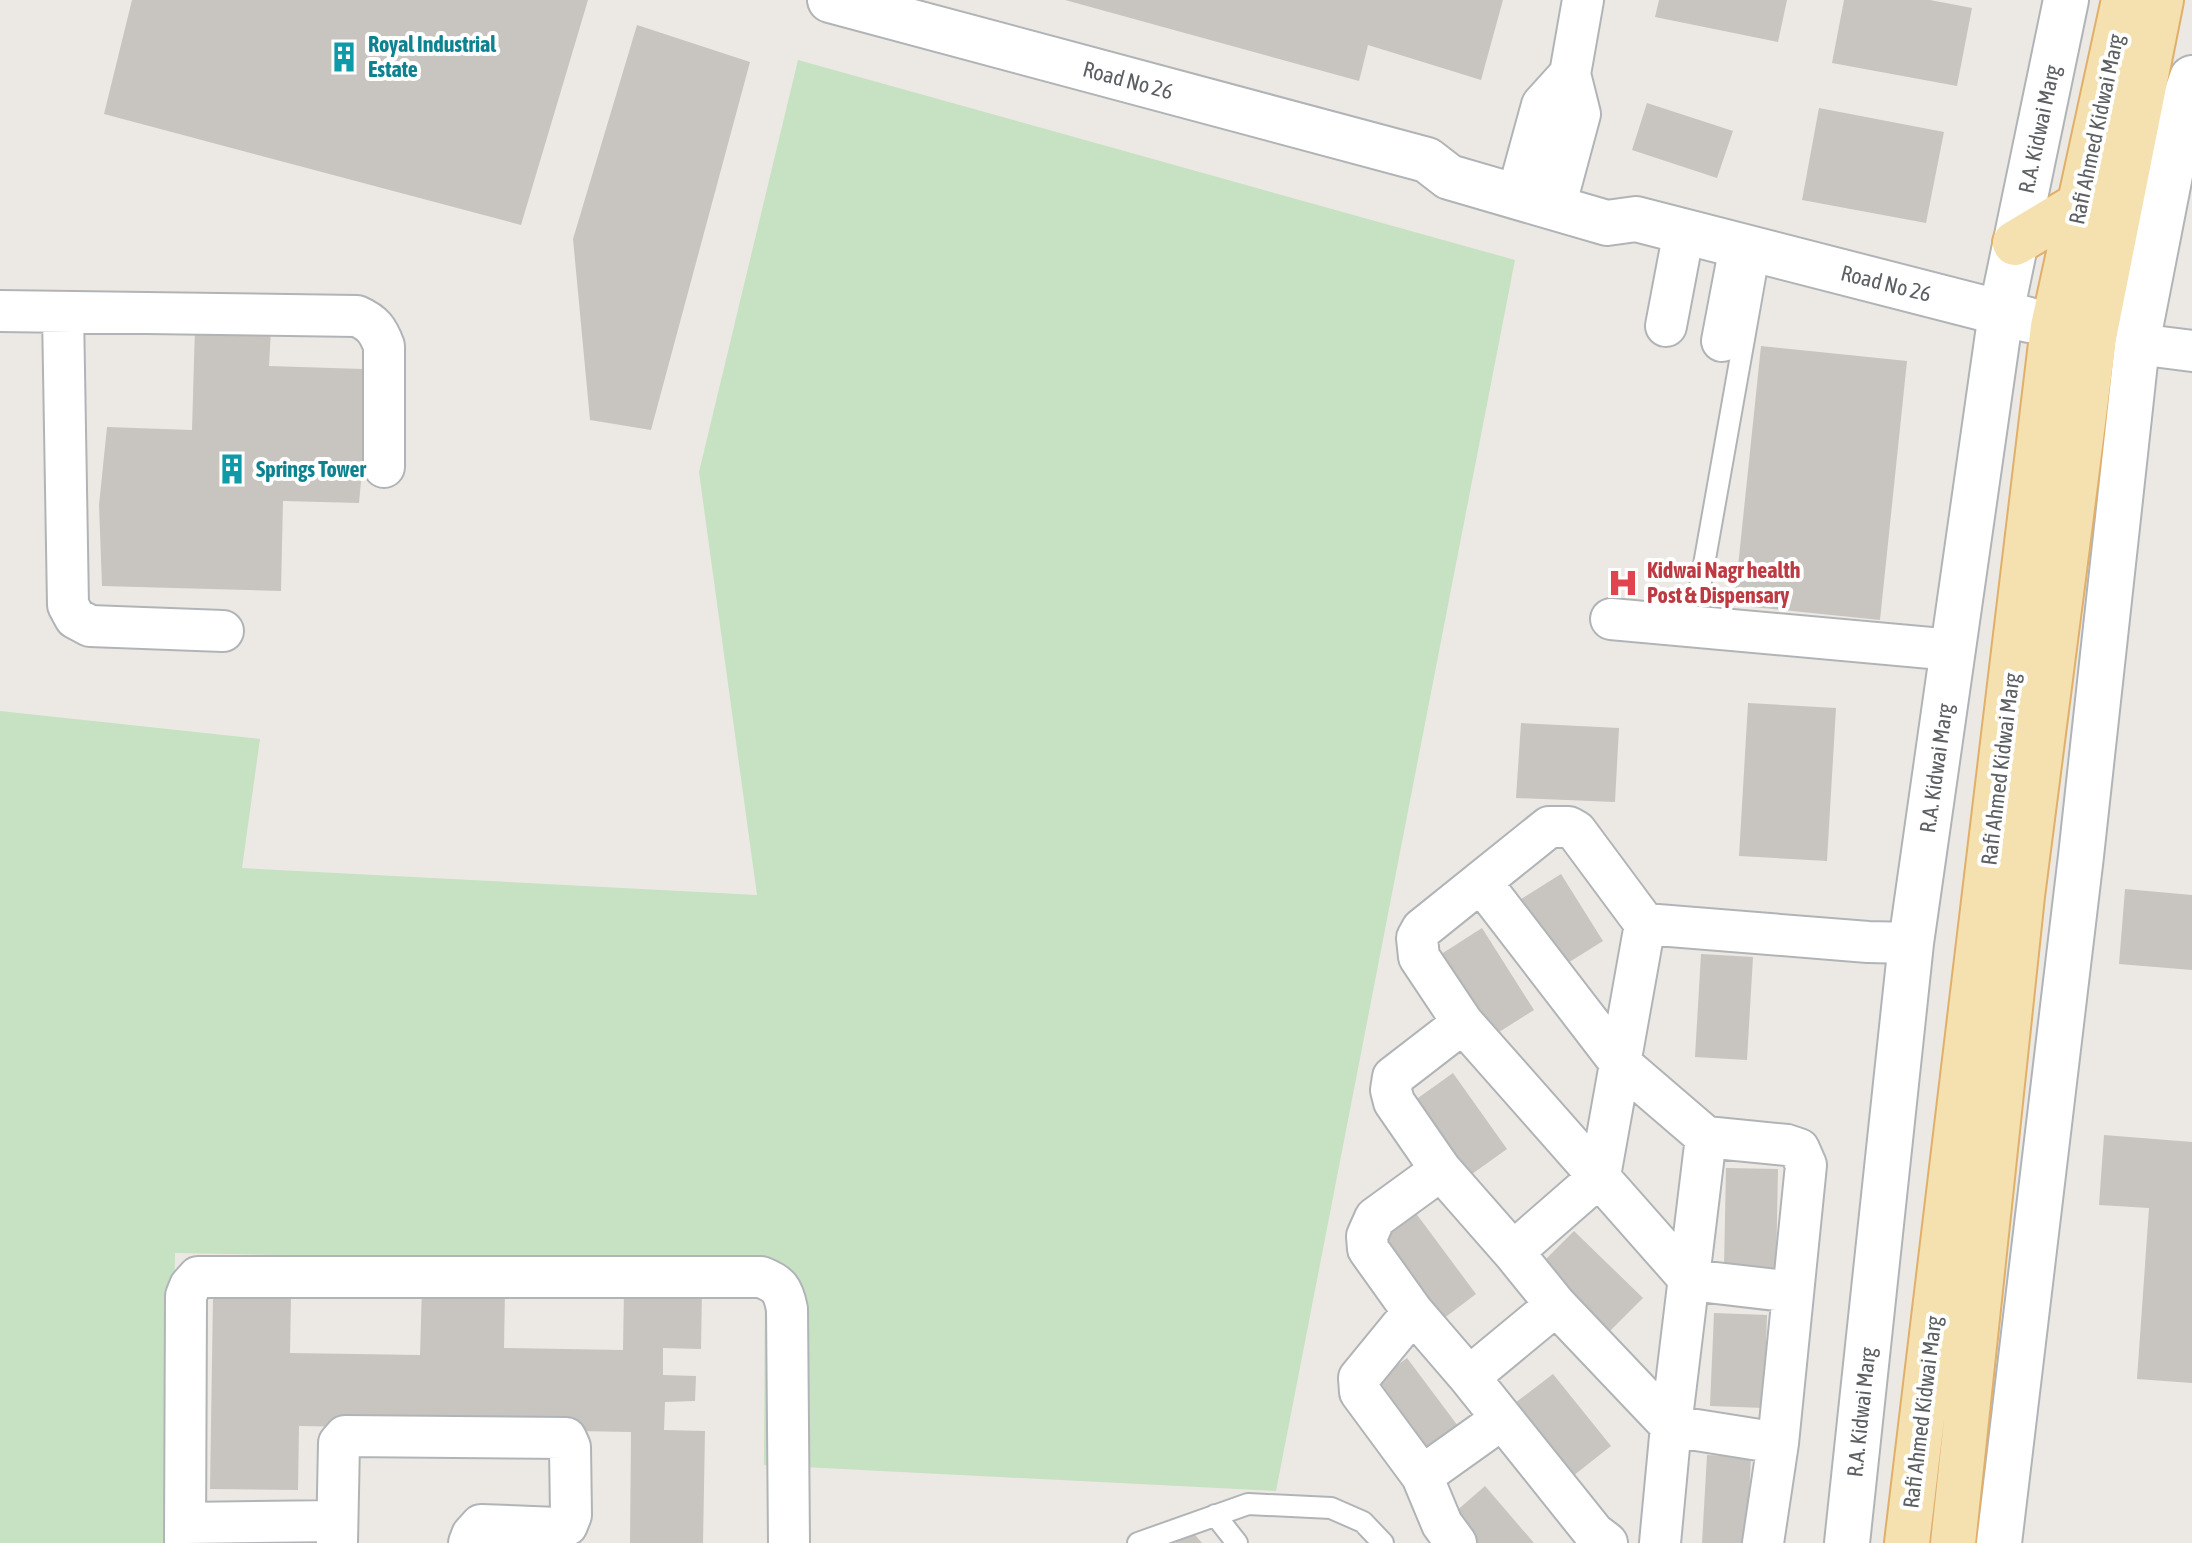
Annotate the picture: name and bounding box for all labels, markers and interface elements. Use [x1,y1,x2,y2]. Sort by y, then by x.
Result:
place label: Royal Industrial Estate [368,31,497,82]
street label: Rafi Ahmed Kidwai Marg [2063,31,2129,226]
building icon: Royal Industrial Estate [327,40,361,74]
street label: Road No 26 [1080,56,1176,104]
street label: R.A. Kidwai Marg [2013,62,2065,195]
street label: Road No 26 [1838,259,1934,307]
building icon: Springs Tower [215,452,249,486]
place label: Springs Tower [256,456,366,482]
place label: Kidwai Nagr health Post & Dispensary [1647,557,1800,608]
hospital icon: Kidwai Nagr health Post & Dispensary [1606,566,1640,600]
street label: Rafi Ahmed Kidwai Marg [1975,671,2025,867]
street label: R.A. Kidwai Marg [1914,701,1958,834]
street label: Rafi Ahmed Kidwai Marg [1897,1314,1947,1510]
street label: R.A. Kidwai Marg [1841,1345,1881,1478]

